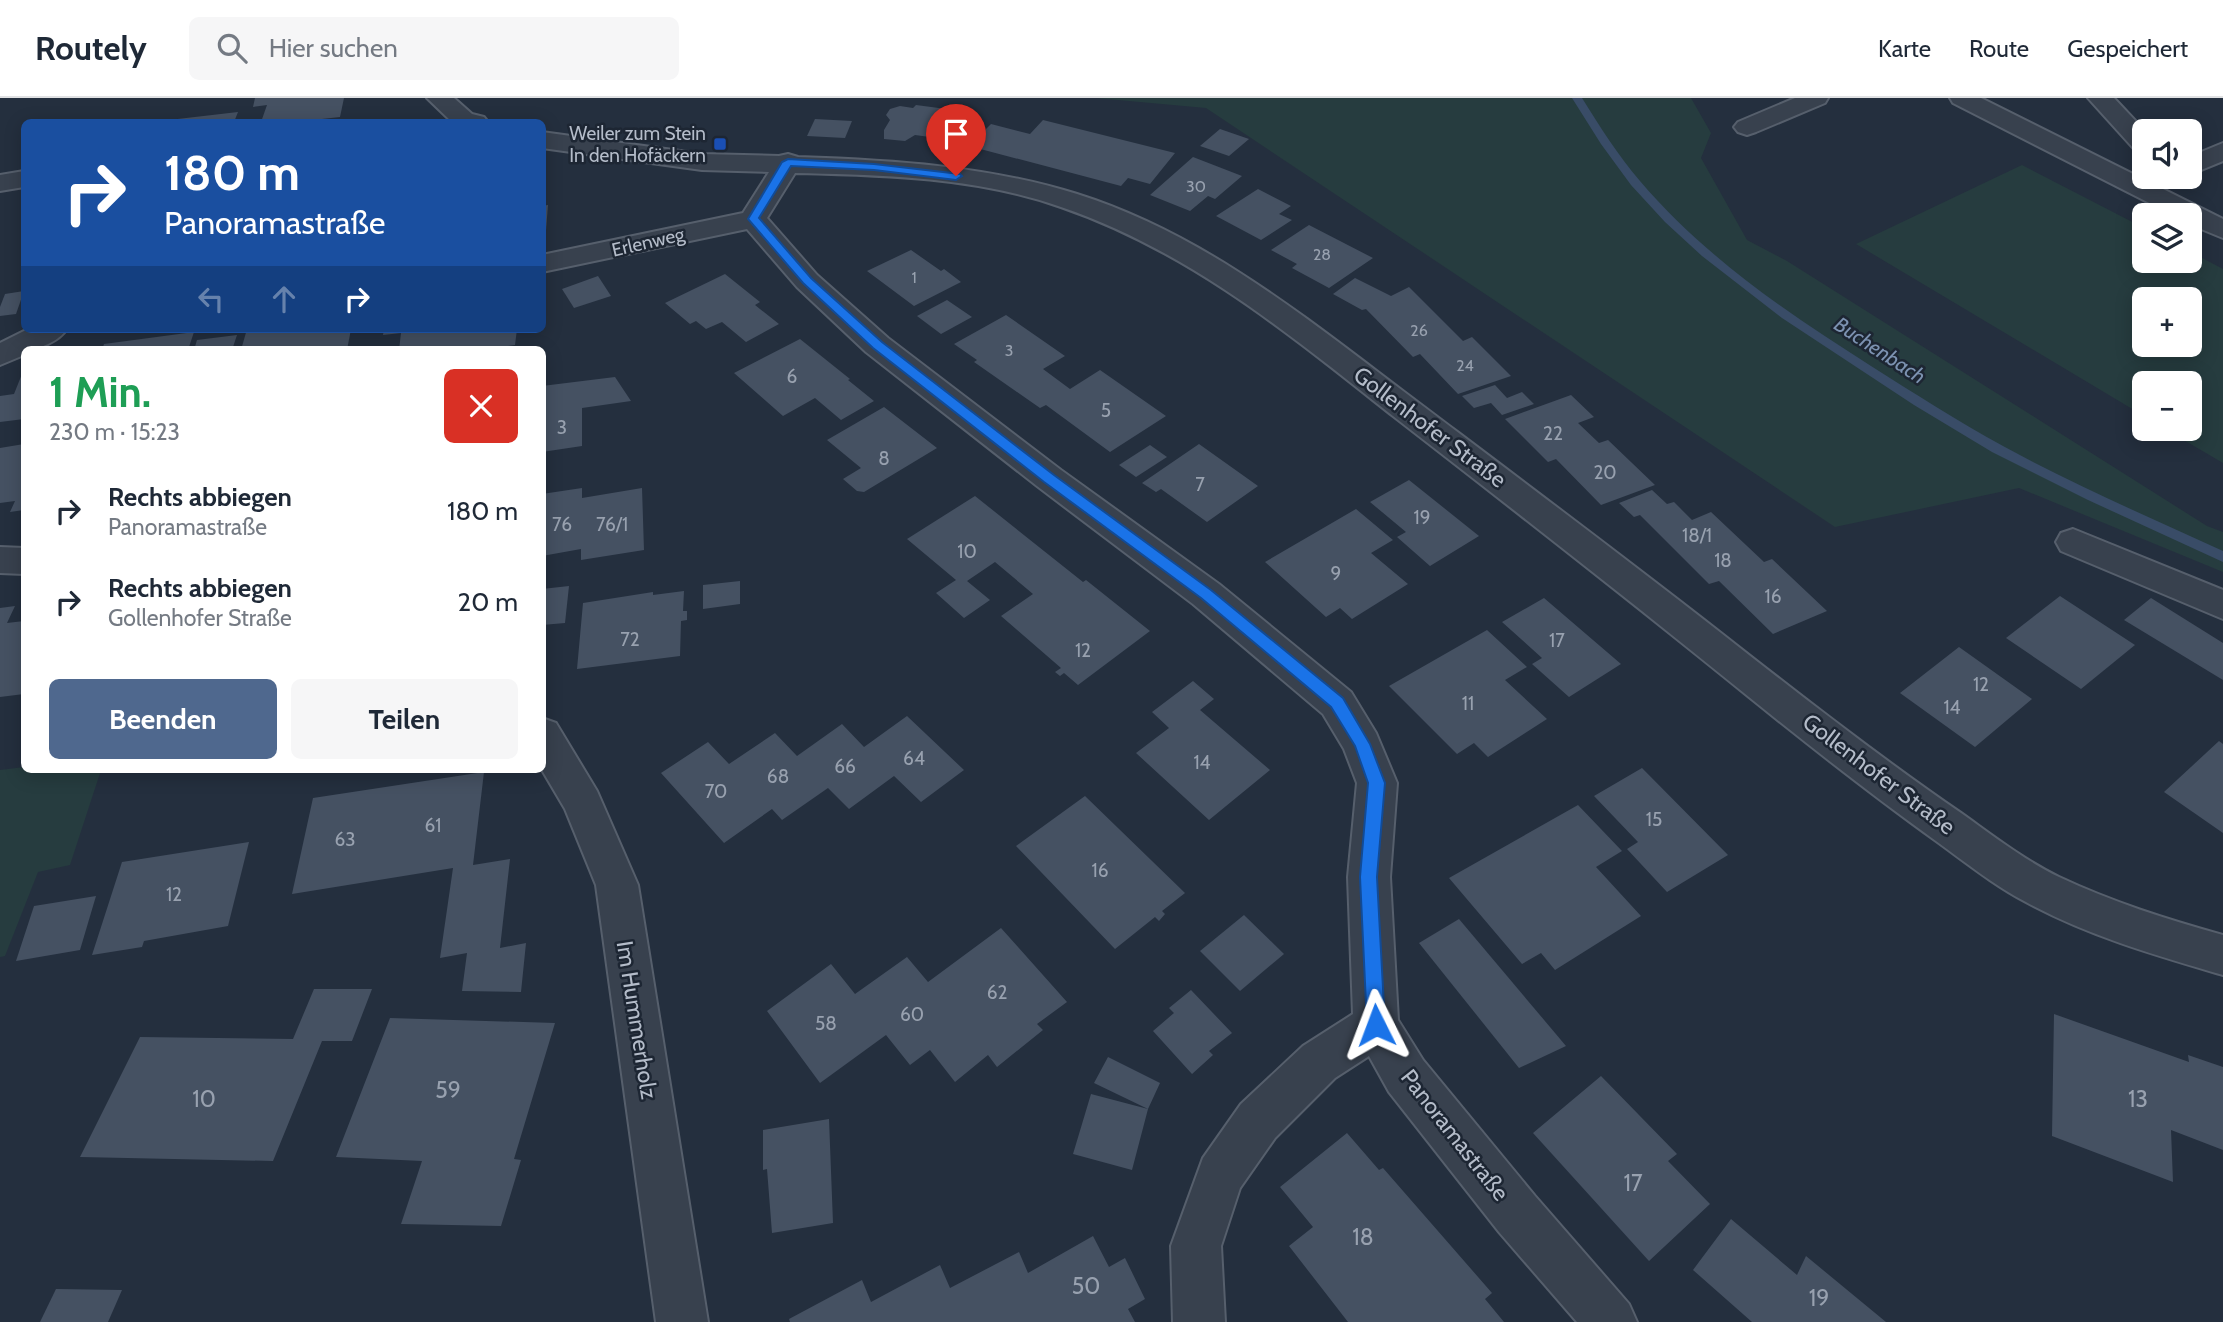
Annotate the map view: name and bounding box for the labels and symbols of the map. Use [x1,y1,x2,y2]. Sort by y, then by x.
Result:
pin [926,104,986,176]
place label: Weiler zum Stein In den Hofäckern [569,122,706,167]
marker: Weiler zum Stein In den Hofäckern [712,136,728,152]
house number: 30 [1186,177,1206,196]
street label: Erlenweg [609,222,687,262]
house number: 28 [1313,245,1331,264]
house number: 1 [911,268,917,287]
water label: Buchenbach [1830,311,1930,389]
house number: 26 [1410,321,1428,340]
house number: 3 [1005,341,1013,360]
house number: 24 [1456,356,1474,375]
street label: Gollenhofer Straße [1348,360,1512,494]
house number: 6 [787,365,797,388]
house number: 5 [1101,399,1111,422]
house number: 3 [557,416,567,439]
house number: 22 [1543,422,1563,445]
house number: 8 [878,447,890,470]
house number: 20 [1593,461,1617,484]
house number: 7 [1195,473,1205,496]
house number: 19 [1414,506,1431,529]
house number: 76 [552,513,572,536]
house number: 76/1 [596,513,628,536]
house number: 18/1 [1682,524,1712,547]
house number: 10 [957,540,977,563]
house number: 18 [1714,549,1732,572]
house number: 9 [1331,562,1341,585]
house number: 16 [1765,585,1782,608]
house number: 72 [620,628,640,651]
house number: 17 [1549,629,1565,652]
house number: 12 [1075,639,1091,662]
house number: 12 [1973,673,1989,696]
house number: 11 [1462,692,1474,715]
house number: 14 [1943,696,1961,719]
street label: Gollenhofer Straße [1797,707,1961,841]
house number: 64 [903,747,925,770]
house number: 14 [1193,751,1211,774]
house number: 66 [834,755,856,778]
house number: 68 [767,765,789,788]
house number: 70 [705,780,727,803]
house number: 15 [1646,808,1662,831]
house number: 61 [425,814,441,837]
house number: 63 [334,828,356,851]
house number: 16 [1092,859,1109,882]
house number: 12 [166,883,182,906]
street label: Im Hummerholz [611,939,663,1101]
house number: 62 [987,981,1007,1004]
position arrow [1339,988,1413,1062]
house number: 60 [900,1003,924,1026]
house number: 58 [815,1012,837,1035]
street label: Panoramastraße [1395,1064,1515,1206]
house number: 59 [435,1076,461,1104]
house number: 10 [192,1085,216,1113]
house number: 13 [2128,1085,2148,1113]
house number: 17 [1623,1169,1643,1197]
house number: 18 [1352,1223,1374,1251]
house number: 50 [1072,1272,1100,1300]
house number: 19 [1809,1284,1829,1312]

